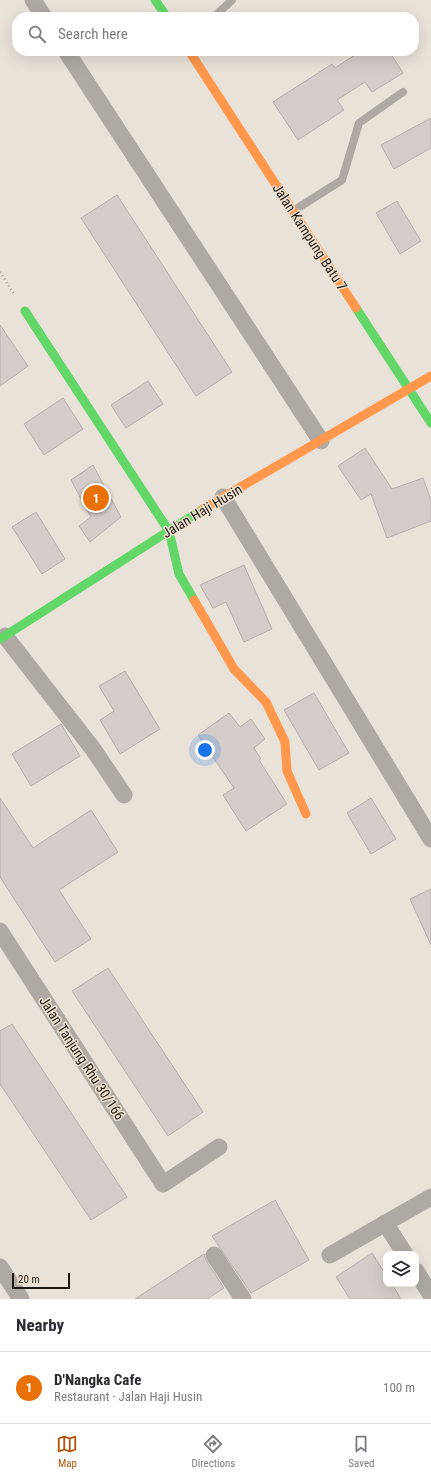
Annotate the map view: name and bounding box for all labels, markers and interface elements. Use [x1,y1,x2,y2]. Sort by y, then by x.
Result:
search box [12,12,419,56]
icon: search [26,23,48,45]
text: Search here [58,25,128,43]
street label: Jalan Kampung Batu 7 [269,181,351,294]
street label: Jalan Haji Husin [159,481,245,541]
pin: 1 [83,483,109,513]
your location [195,740,215,760]
street label: Jalan Tanjung Rhu 30/166 [36,993,128,1123]
map controls [383,1251,419,1287]
button: layers [383,1251,419,1287]
scale bar [12,1271,70,1290]
text: 20 m [18,1273,40,1286]
text: Nearby [16,1315,64,1335]
text: D'Nangka Cafe [54,1371,141,1389]
text: 1 [26,1380,32,1395]
text: 100 m [383,1380,415,1395]
text: Restaurant · Jalan Haji Husin [54,1389,202,1404]
tab: Map [56,1433,78,1470]
tab: Directions [191,1433,235,1470]
tab: Saved [348,1433,375,1470]

